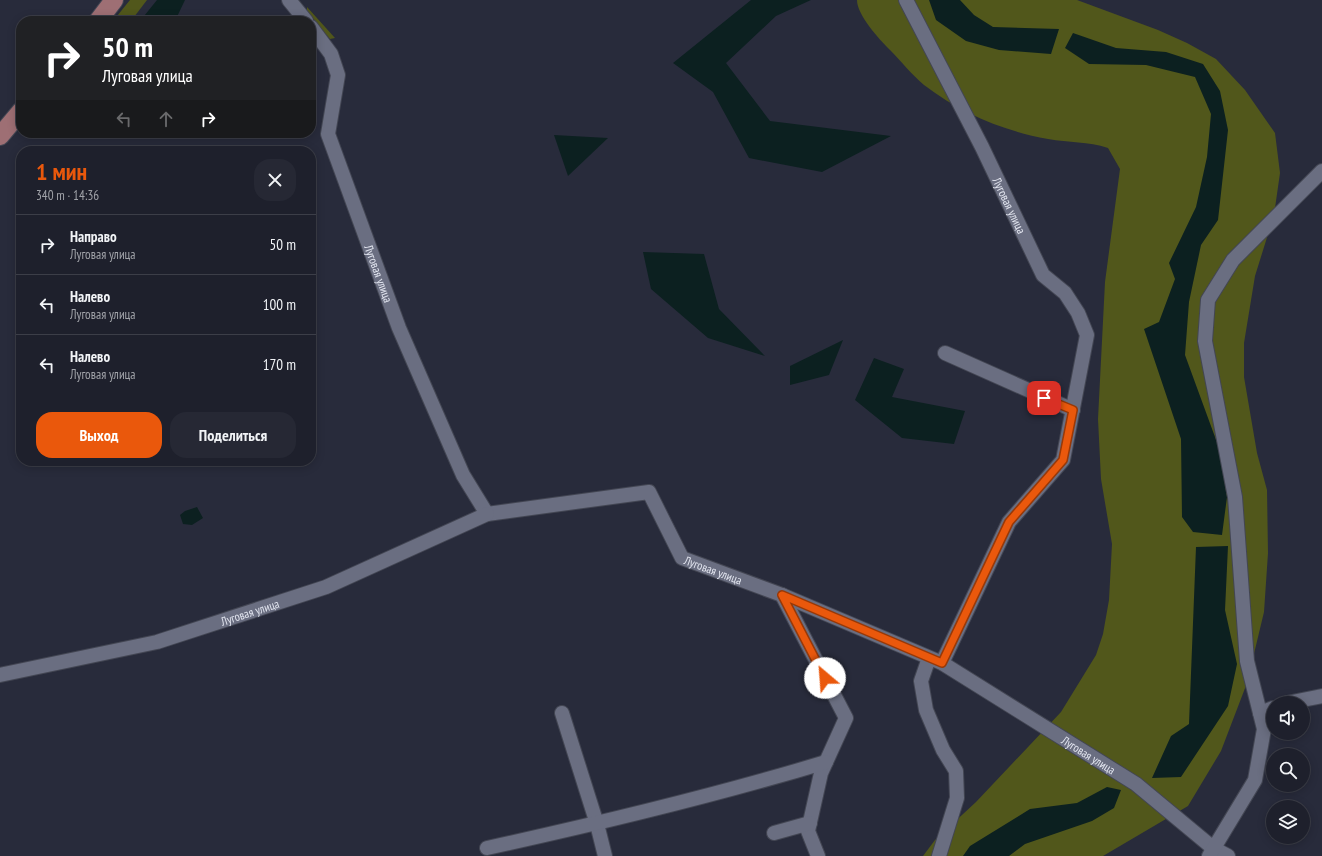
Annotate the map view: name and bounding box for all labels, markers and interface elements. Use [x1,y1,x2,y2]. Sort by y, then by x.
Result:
text: 50 m [102,28,153,65]
icon: right [36,32,88,84]
text: Луговая улица [102,64,193,87]
icon: left [113,108,135,130]
icon: ahead [155,108,177,130]
icon: right [197,108,219,130]
text: 1 мин [36,156,87,187]
button: close [254,159,296,201]
street label: Луговая улица [990,174,1030,236]
text: 340 m · 14:36 [36,187,99,204]
text: Направо [70,227,117,246]
icon: right [36,234,58,256]
text: 50 m [270,235,296,254]
street label: Луговая улица [361,241,397,305]
text: Луговая улица [70,246,136,263]
text: Налево [70,287,110,306]
icon: left [36,294,58,316]
text: 100 m [263,295,296,314]
text: Луговая улица [70,306,136,323]
text: Налево [70,347,110,366]
icon: left [36,354,58,376]
text: 170 m [263,355,296,374]
text: Луговая улица [70,366,136,383]
pin [1027,381,1061,415]
icon: arrive [1033,387,1055,409]
button: Выход [36,412,162,458]
button: Поделиться [170,412,296,458]
street label: Луговая улица [681,552,745,587]
street label: Луговая улица [218,595,281,629]
position arrow [804,657,846,699]
map controls [1266,696,1310,844]
button: sound [1266,696,1310,740]
street label: Луговая улица [1058,732,1119,777]
button: search [1266,748,1310,792]
button: layers [1266,800,1310,844]

